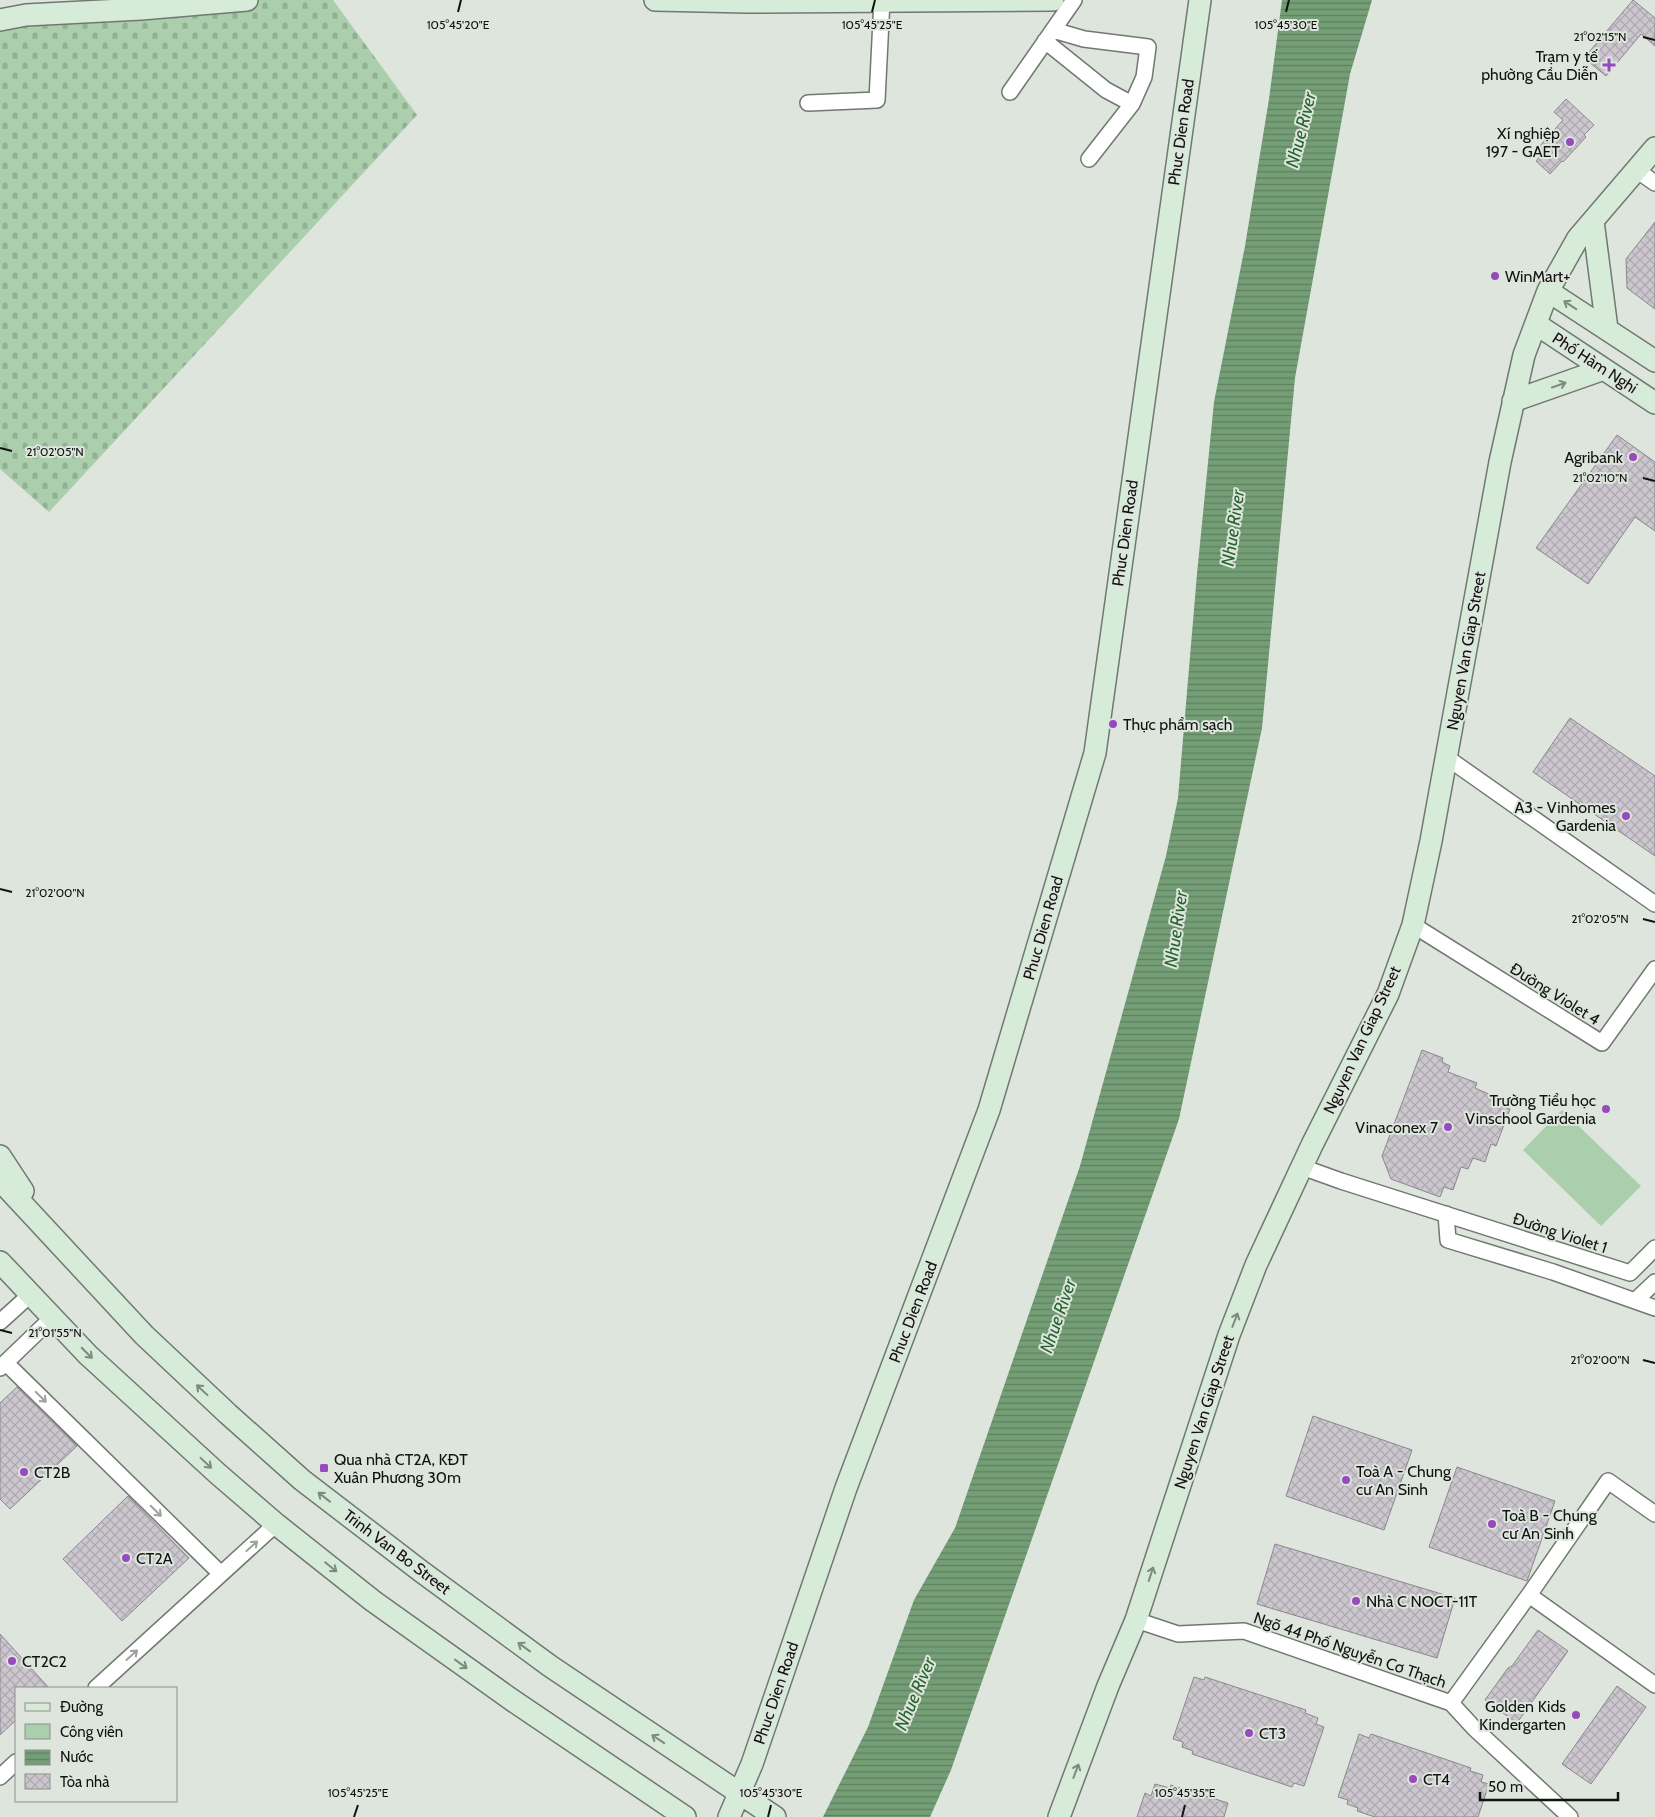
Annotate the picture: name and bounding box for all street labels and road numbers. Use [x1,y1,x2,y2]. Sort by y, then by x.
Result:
street label: Phuc Dien Road [1164,78,1198,186]
street label: Phố Hàm Nghi [1549,328,1641,398]
street label: Phuc Dien Road [1108,479,1142,587]
street label: Nguyen Van Giap Street [1443,570,1489,732]
street label: Phuc Dien Road [1019,874,1067,982]
street label: Đường Violet 4 [1507,959,1603,1029]
street label: Nguyen Van Giap Street [1319,963,1405,1117]
street label: Đường Violet 1 [1510,1209,1610,1257]
street label: Phuc Dien Road [885,1258,941,1366]
street label: Nguyen Van Giap Street [1170,1332,1238,1491]
street label: Trinh Van Bo Street [340,1506,455,1599]
street label: Ngõ 44 Phố Nguyễn Cơ Thạch [1251,1608,1449,1692]
street label: Phuc Dien Road [750,1639,802,1747]

